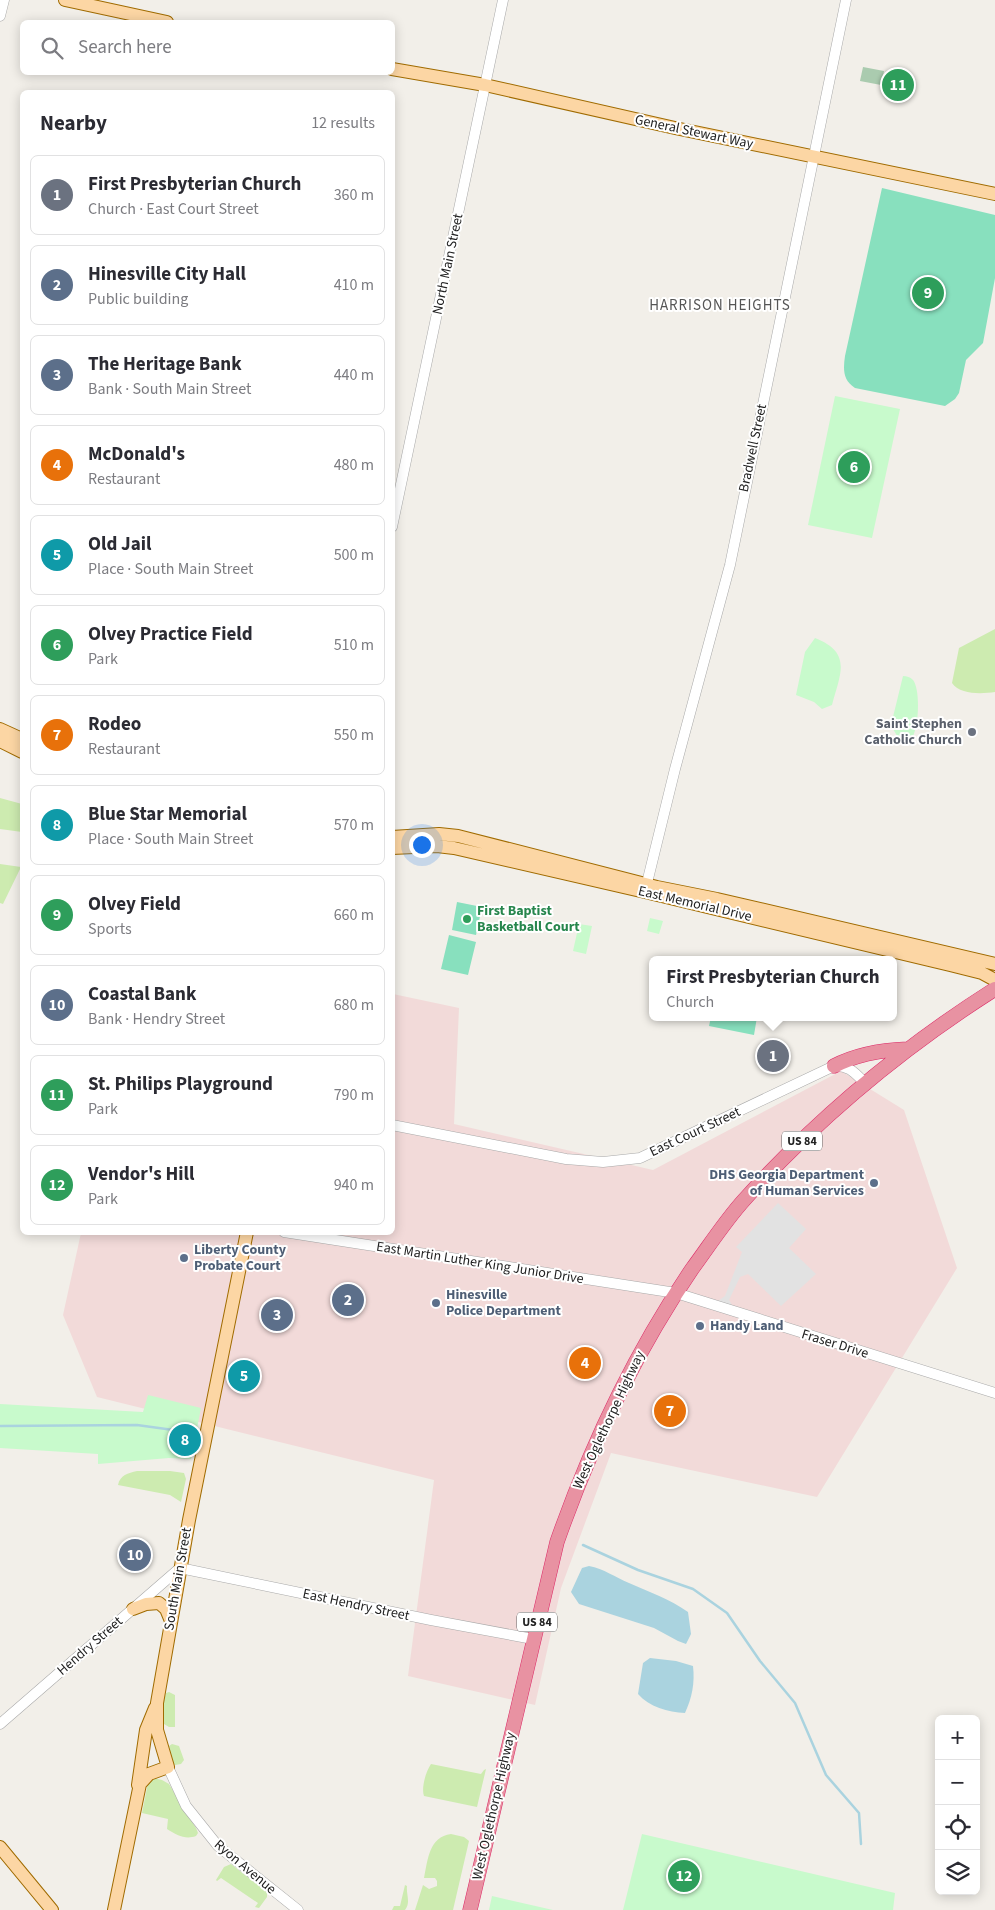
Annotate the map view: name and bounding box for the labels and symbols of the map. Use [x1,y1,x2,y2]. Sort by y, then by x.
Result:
pin: 11 [882,66,914,104]
street label: General Stewart Way [633,110,755,154]
street label: North Main Street [428,211,469,316]
pin: 9 [912,274,944,312]
district label: HARRISON HEIGHTS [649,295,791,316]
street label: Bradwell Street [734,402,772,494]
pin: 6 [838,448,870,486]
place label: Saint Stephen Catholic Church [864,714,962,750]
marker: Saint Stephen Catholic Church [966,726,978,738]
your location [409,832,435,858]
street label: East Memorial Drive [636,881,754,927]
place label: First Baptist Basketball Court [477,901,580,937]
marker: First Baptist Basketball Court [461,913,473,925]
pin: 1 [757,1037,789,1075]
street label: East Court Street [646,1102,744,1162]
road number: US 84 [782,1132,822,1150]
place label: DHS Georgia Department of Human Services [709,1165,865,1201]
marker: DHS Georgia Department of Human Services [868,1177,880,1189]
street label: East Martin Luther King Junior Drive [375,1237,585,1289]
place label: Liberty County Probate Court [194,1240,287,1276]
marker: Liberty County Probate Court [178,1252,190,1264]
pin: 2 [332,1281,364,1319]
place label: Hinesville Police Department [446,1285,561,1321]
pin: 3 [261,1296,293,1334]
marker: Hinesville Police Department [430,1297,442,1309]
place label: Handy Land [710,1316,784,1336]
marker: Handy Land [694,1320,706,1332]
street label: Fraser Drive [799,1324,871,1364]
pin: 4 [569,1344,601,1382]
street label: West Oglethorpe Highway [568,1347,650,1493]
pin: 5 [228,1357,260,1395]
pin: 7 [654,1392,686,1430]
pin: 8 [169,1421,201,1459]
street label: South Main Street [159,1526,197,1632]
pin: 10 [119,1536,151,1574]
street label: East Hendry Street [301,1584,411,1626]
street label: Hendry Street [53,1612,127,1680]
road number: US 84 [517,1612,557,1631]
street label: West Oglethorpe Highway [467,1730,521,1882]
street label: Ryon Avenue [210,1835,280,1899]
pin: 12 [668,1857,700,1895]

